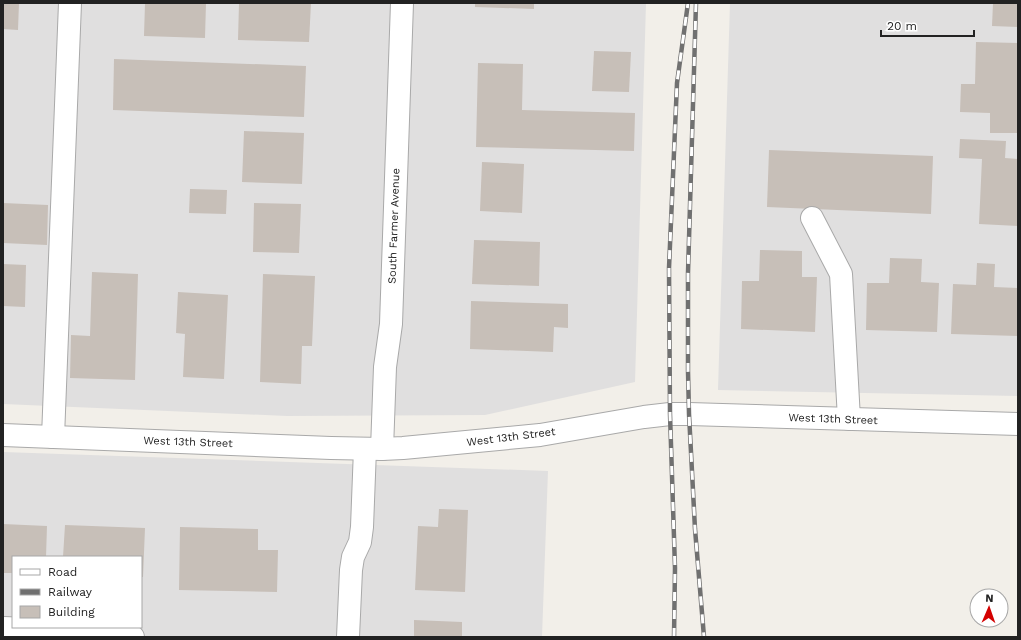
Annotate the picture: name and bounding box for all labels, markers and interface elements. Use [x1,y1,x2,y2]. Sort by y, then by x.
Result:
scale bar [881,12,974,38]
text: 20 m [887,19,917,33]
street label: South Farmer Avenue [385,168,403,284]
street label: West 13th Street [788,411,878,427]
street label: West 13th Street [466,425,557,449]
street label: West 13th Street [143,434,233,450]
legend [12,556,142,628]
text: Road [48,565,77,579]
text: Railway [48,585,93,599]
north arrow [969,588,1009,628]
text: N [985,592,994,605]
text: Building [48,605,95,619]

